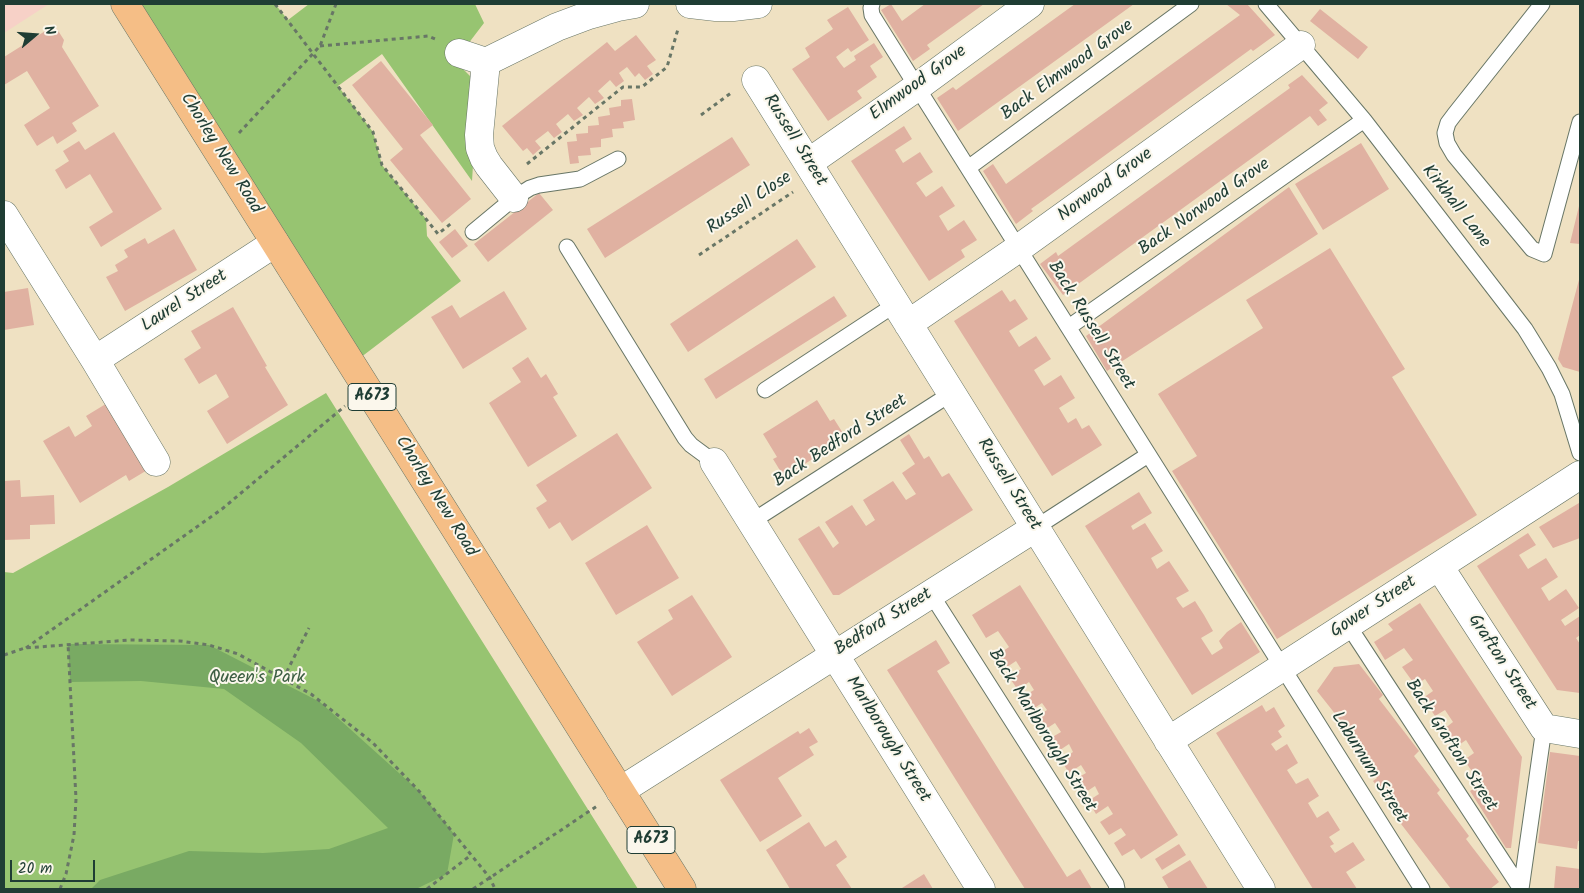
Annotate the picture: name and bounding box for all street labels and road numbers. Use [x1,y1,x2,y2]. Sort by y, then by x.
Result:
street label: Back Elmwood Grove [998,16,1138,126]
street label: Elmwood Grove [866,42,972,126]
street label: Chorley New Road [174,90,266,218]
street label: Russell Street [757,91,831,191]
street label: Norwood Grove [1054,144,1158,228]
street label: Back Norwood Grove [1135,155,1275,261]
street label: Kirkhall Lane [1416,161,1494,253]
street label: Russell Close [703,168,797,240]
street label: Back Russell Street [1042,258,1138,394]
street label: Laurel Street [138,266,232,338]
road number: A673 [348,384,396,411]
street label: Back Bedford Street [770,391,912,493]
street label: Chorley New Road [389,433,481,561]
street label: Russell Street [971,435,1045,535]
street label: Gower Street [1327,572,1421,644]
street label: Bedford Street [831,584,937,662]
street label: Grafton Street [1462,611,1540,715]
street label: Back Marlborough Street [982,646,1100,816]
street label: Marlborough Street [840,673,934,807]
street label: Back Grafton Street [1399,676,1501,816]
street label: Laburnum Street [1325,708,1411,828]
road number: A673 [627,826,675,854]

